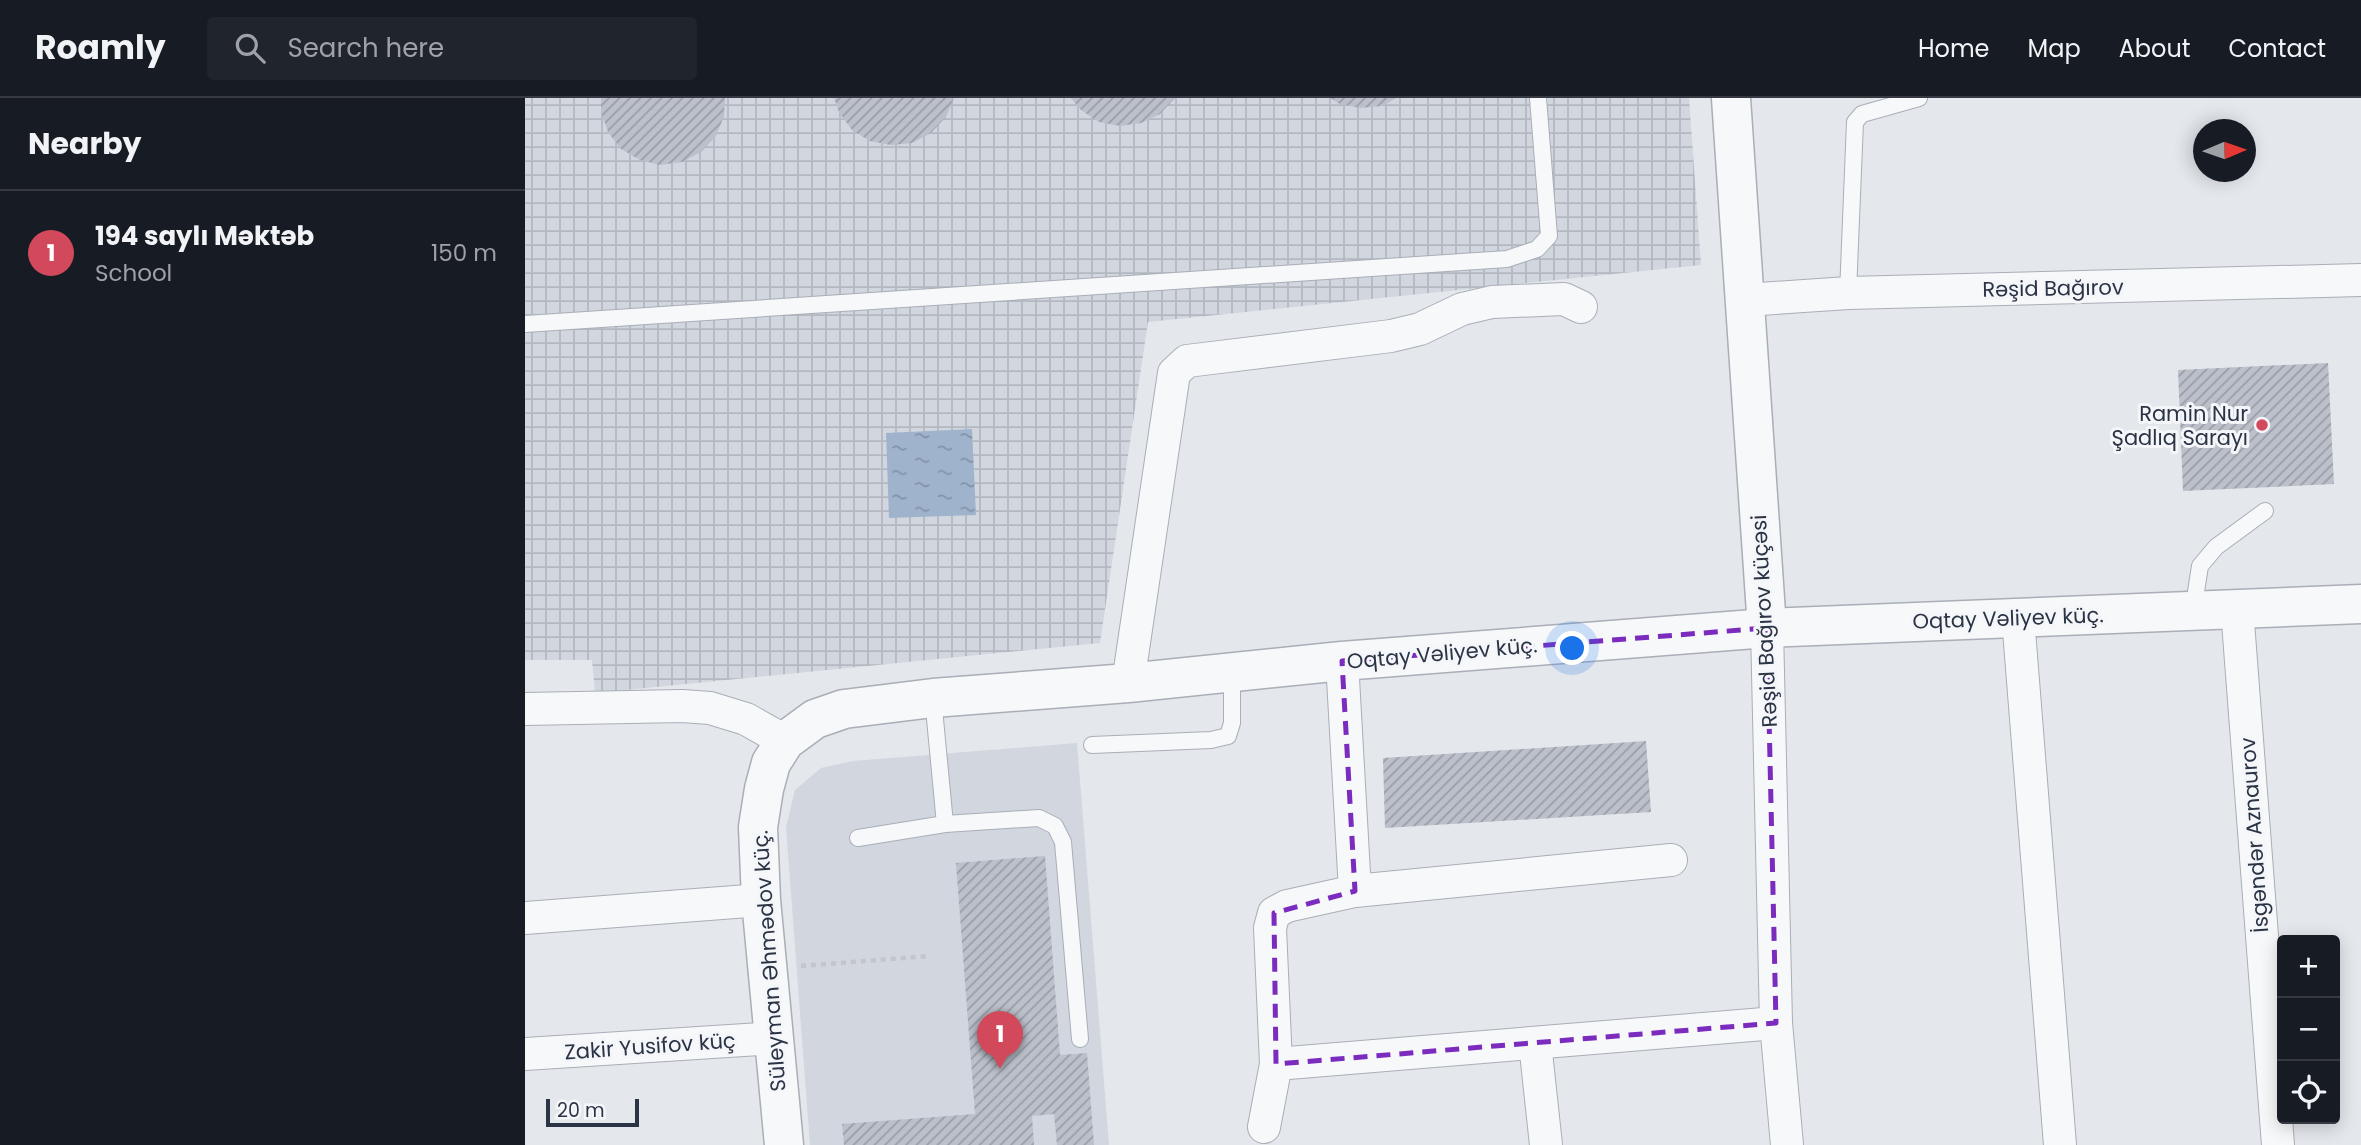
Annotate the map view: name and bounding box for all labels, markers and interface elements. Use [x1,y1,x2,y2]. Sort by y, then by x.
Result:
search box [207,17,697,80]
text: Roamly [35,24,165,71]
icon: search [231,29,269,67]
text: Search here [287,30,444,66]
text: Home [1918,32,1990,65]
text: Map [2028,32,2081,65]
text: About [2119,32,2190,65]
text: Contact [2228,32,2326,65]
north arrow [2193,119,2256,182]
text: Nearby [28,122,142,165]
text: 194 saylı Məktəb [95,218,314,254]
text: 1 [47,237,55,269]
text: 150 m [431,237,497,269]
text: School [95,257,172,289]
street label: Rəşid Bağırov [1982,272,2124,304]
place label: Ramin Nur Şadlıq Sarayı [2112,399,2248,452]
marker: Ramin Nur Şadlıq Sarayı [2254,417,2270,433]
street label: Rəşid Bağırov küçəsi [1744,514,1784,728]
street label: Oqtay Vəliyev küç. [1912,600,2104,636]
street label: Oqtay Vəliyev küç. [1346,630,1538,676]
your location [1555,631,1589,665]
street label: İsgəndər Aznaurov [2233,736,2275,933]
street label: Süleyman Əhmədov küç. [745,829,793,1093]
map controls [2277,935,2340,1124]
button: + [2277,935,2340,998]
button: − [2277,998,2340,1061]
pin: 1 [977,1011,1023,1069]
street label: Zakir Yusifov küç [563,1026,737,1066]
button: locate [2277,1061,2340,1124]
scale bar [546,1096,639,1128]
text: 20 m [557,1097,605,1124]

